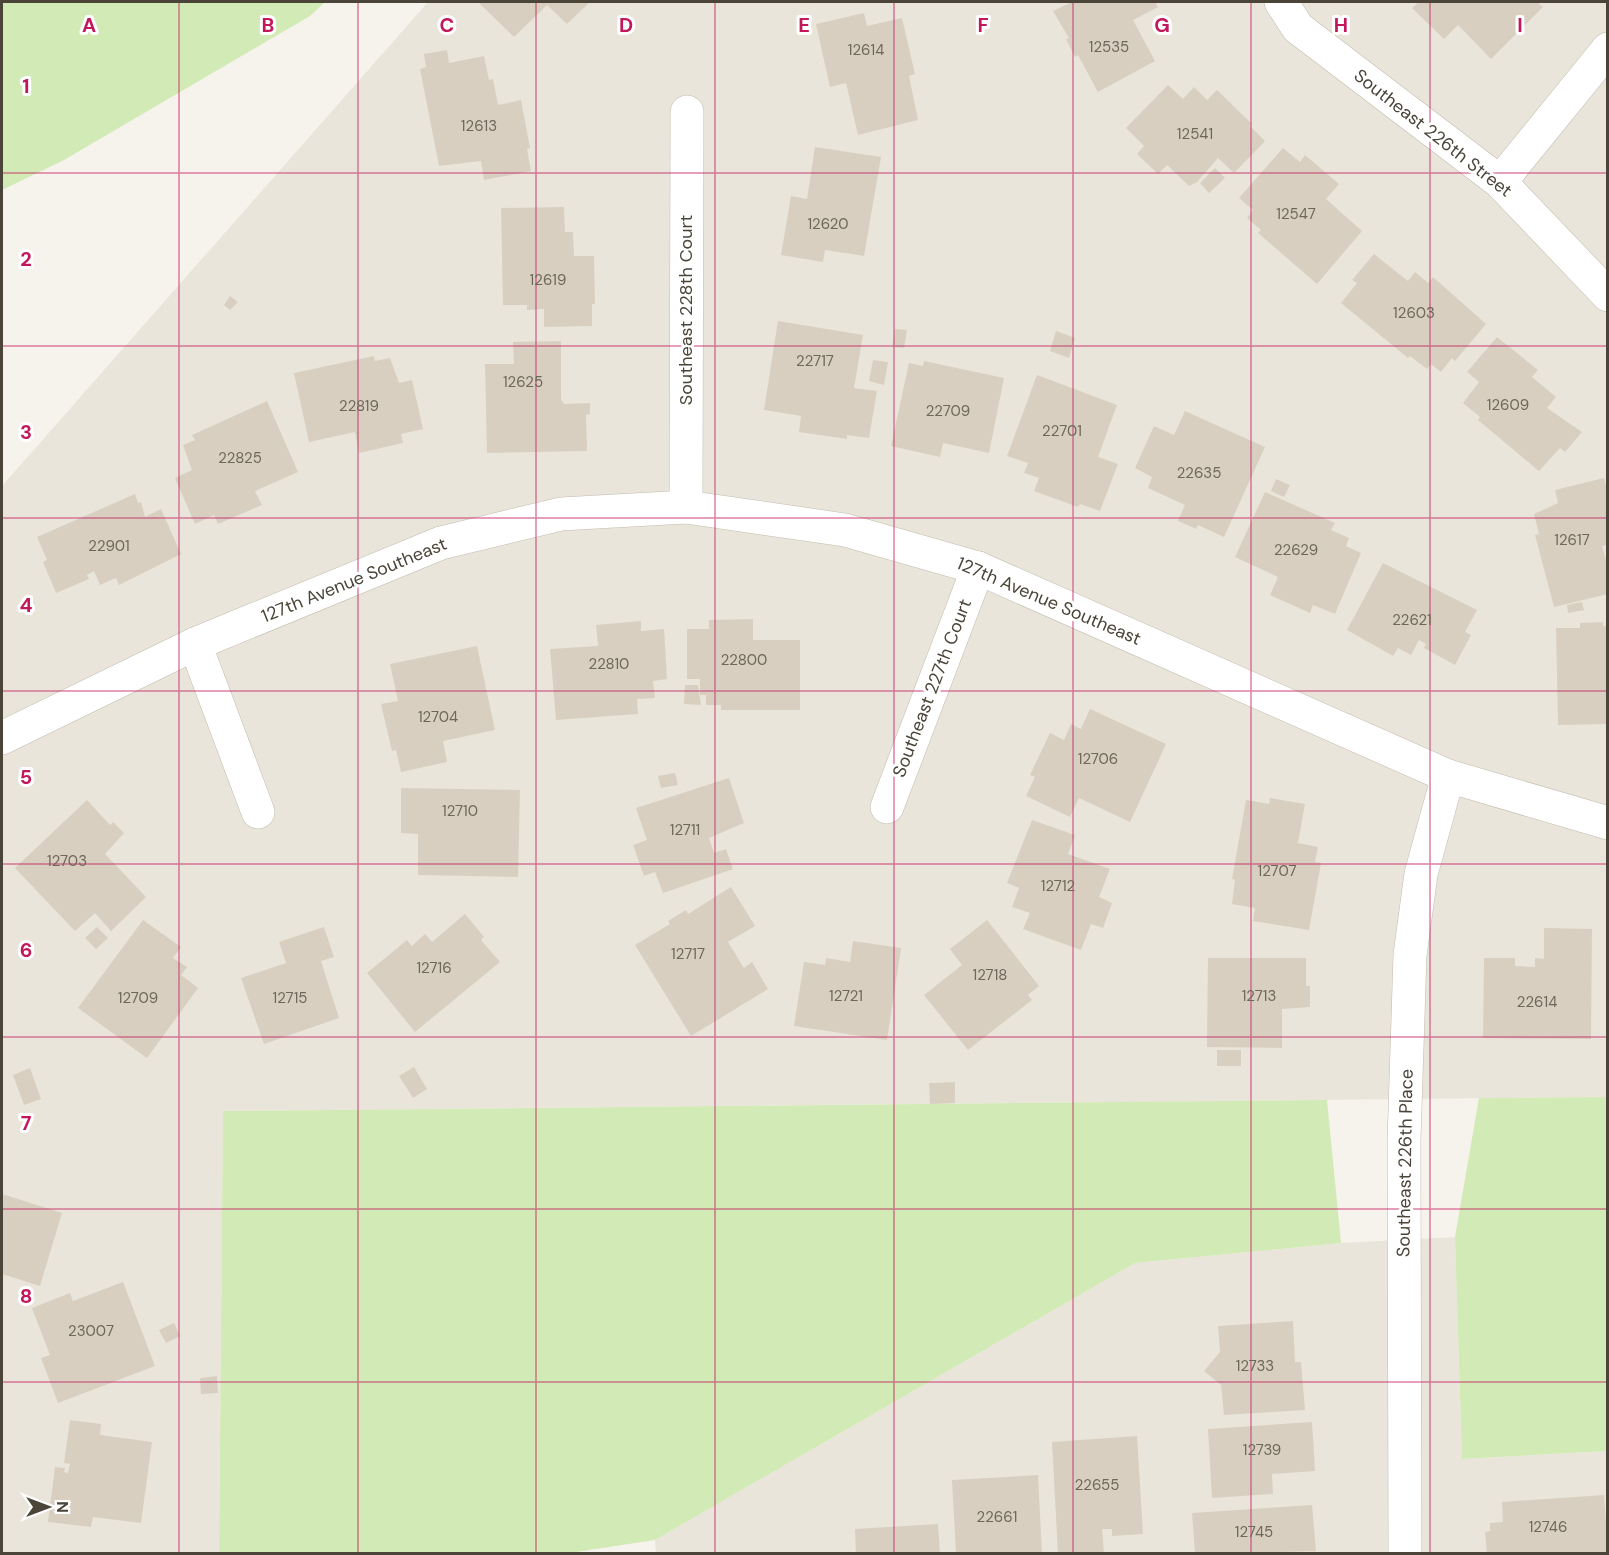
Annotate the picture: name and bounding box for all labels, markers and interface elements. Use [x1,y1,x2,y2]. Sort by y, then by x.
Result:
text: A [82,12,96,38]
text: B [262,12,274,38]
text: C [440,12,454,38]
text: D [619,12,633,38]
text: E [798,12,810,38]
text: F [977,12,989,38]
text: G [1154,12,1170,38]
text: H [1334,12,1348,38]
text: I [1517,12,1523,38]
house number: 12535 [1089,37,1129,57]
house number: 12614 [848,40,884,60]
street label: Southeast 226th Street [1349,64,1517,202]
text: 1 [22,73,30,99]
house number: 12613 [461,116,497,136]
house number: 12541 [1177,124,1213,144]
house number: 12547 [1276,204,1316,224]
house number: 12620 [807,214,849,234]
street label: Southeast 228th Court [674,215,698,405]
text: 2 [20,246,32,272]
house number: 12619 [530,270,566,290]
house number: 12603 [1393,303,1435,323]
house number: 22717 [796,351,834,371]
house number: 12625 [503,372,543,392]
house number: 12609 [1487,395,1529,415]
house number: 22819 [339,396,379,416]
house number: 22709 [926,401,970,421]
text: 3 [20,419,32,445]
house number: 22701 [1042,421,1082,441]
house number: 22825 [218,448,262,468]
house number: 22635 [1177,463,1221,483]
house number: 12617 [1554,530,1590,550]
street label: 127th Avenue Southeast [258,532,450,628]
house number: 22901 [88,536,130,556]
house number: 22629 [1274,540,1318,560]
street label: 127th Avenue Southeast [953,551,1145,651]
text: 4 [20,592,33,618]
street label: Southeast 227th Court [887,595,977,781]
house number: 22621 [1392,610,1432,630]
house number: 22800 [721,650,767,670]
house number: 22810 [589,654,629,674]
house number: 12704 [418,707,458,727]
house number: 12706 [1078,749,1118,769]
text: 5 [20,764,32,790]
house number: 12710 [442,801,478,821]
house number: 12711 [670,820,700,840]
house number: 12703 [47,851,87,871]
house number: 12707 [1258,861,1296,881]
house number: 12712 [1041,876,1075,896]
text: 6 [20,937,32,963]
house number: 12717 [671,944,705,964]
house number: 12716 [416,958,452,978]
house number: 12718 [973,965,1007,985]
house number: 12721 [829,986,863,1006]
house number: 12713 [1242,986,1276,1006]
house number: 12709 [118,988,158,1008]
house number: 12715 [273,988,307,1008]
house number: 22614 [1517,992,1557,1012]
street label: Southeast 226th Place [1391,1069,1419,1257]
text: 7 [21,1110,32,1136]
text: 8 [20,1283,32,1309]
house number: 23007 [68,1321,114,1341]
house number: 12733 [1236,1356,1274,1376]
house number: 12739 [1243,1440,1281,1460]
house number: 22655 [1075,1475,1119,1495]
north arrow [18,1477,78,1537]
text: N [52,1501,73,1513]
house number: 22661 [977,1507,1017,1527]
house number: 12746 [1529,1517,1567,1537]
house number: 12745 [1235,1522,1273,1542]

